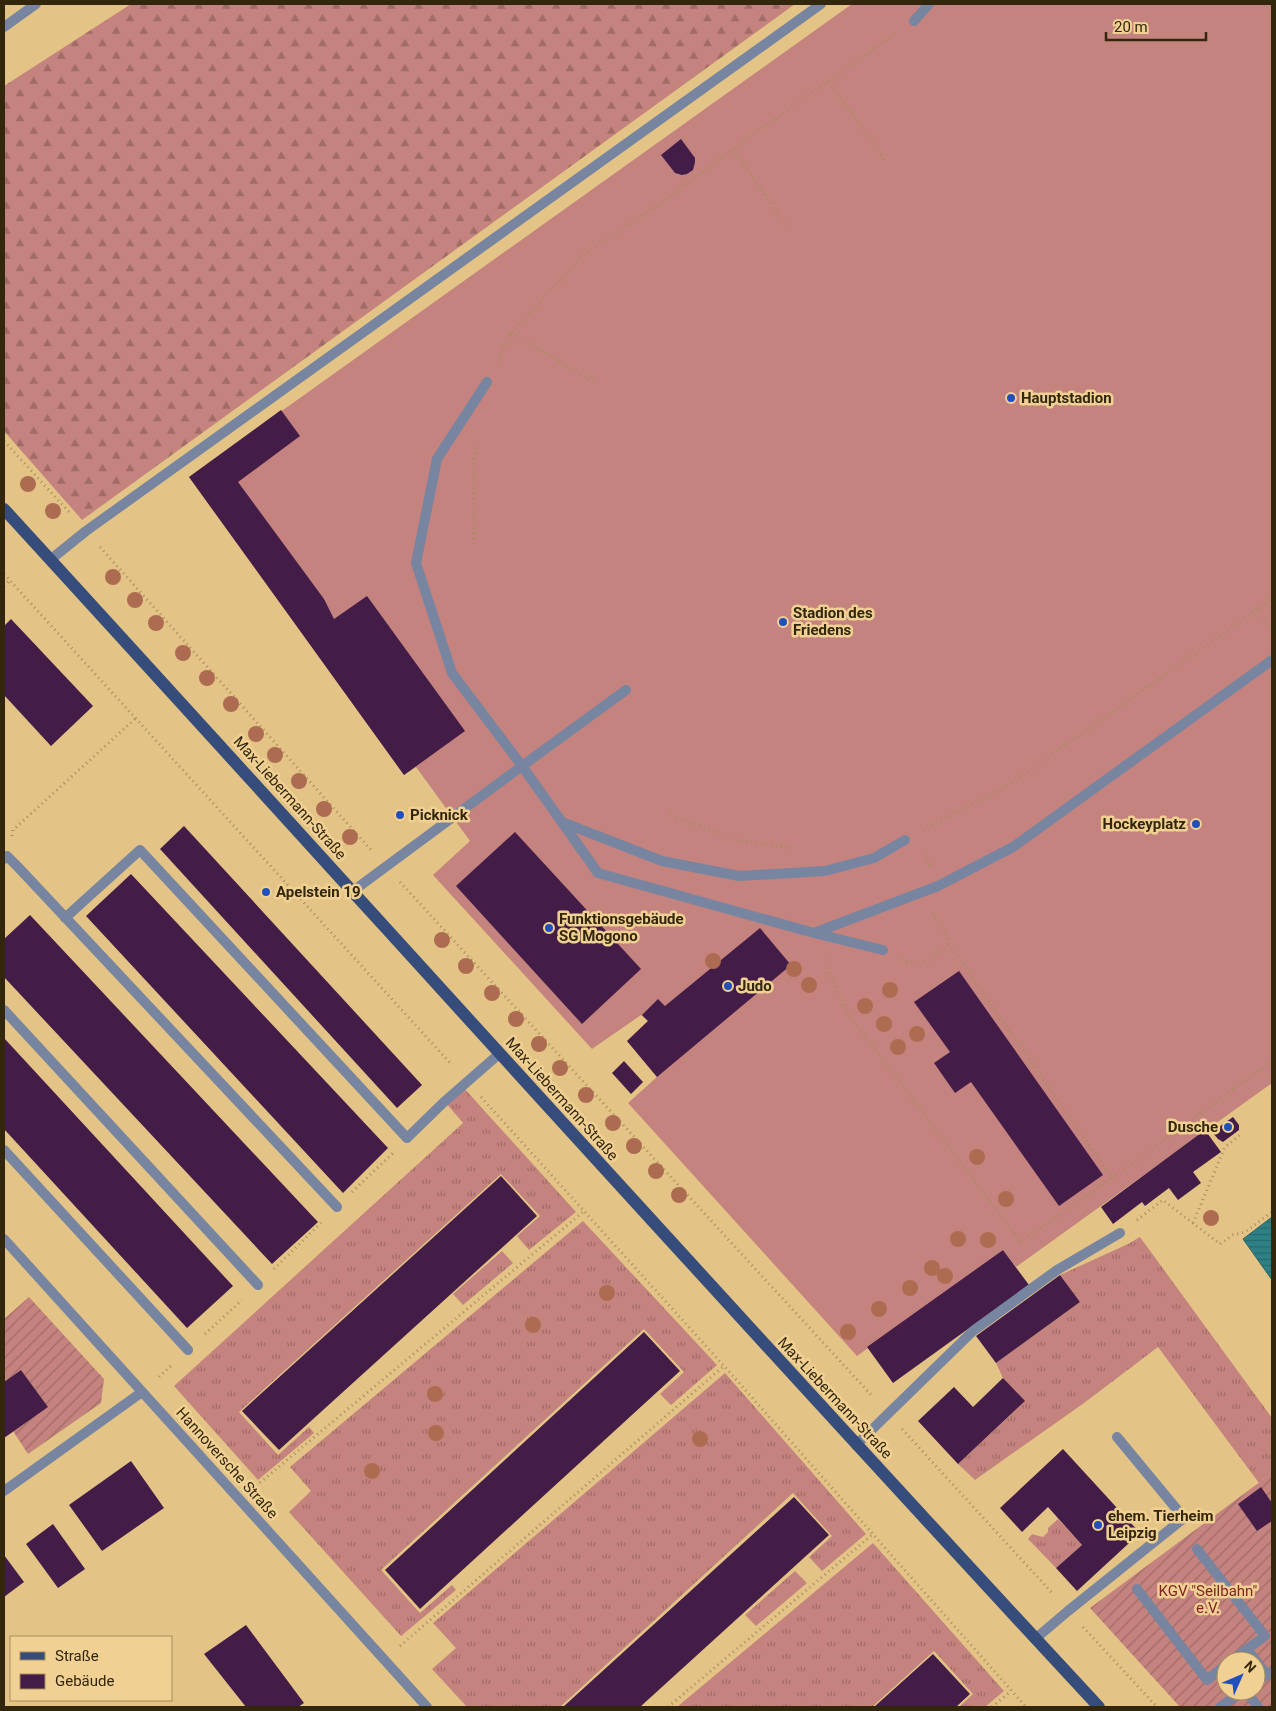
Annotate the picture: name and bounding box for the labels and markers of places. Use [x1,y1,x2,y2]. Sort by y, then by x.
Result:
place label: Hauptstadion [1021,389,1112,407]
marker: Hauptstadion [1005,392,1017,404]
place label: Stadion des Friedens [793,604,873,639]
marker: Stadion des Friedens [777,616,789,628]
place label: Picknick [410,806,469,824]
marker: Picknick [394,809,406,821]
place label: Hockeyplatz [1103,815,1186,833]
marker: Hockeyplatz [1190,818,1202,830]
place label: Apelstein 19 [276,883,361,901]
marker: Apelstein 19 [260,886,272,898]
place label: Funktionsgebäude SG Mogono [559,910,684,945]
marker: Funktionsgebäude SG Mogono [543,922,555,934]
place label: Judo [738,977,772,995]
marker: Judo [722,980,734,992]
place label: Dusche [1168,1118,1218,1136]
marker: Dusche [1222,1121,1234,1133]
place label: ehem. Tierheim Leipzig [1108,1507,1214,1542]
marker: ehem. Tierheim Leipzig [1092,1519,1104,1531]

